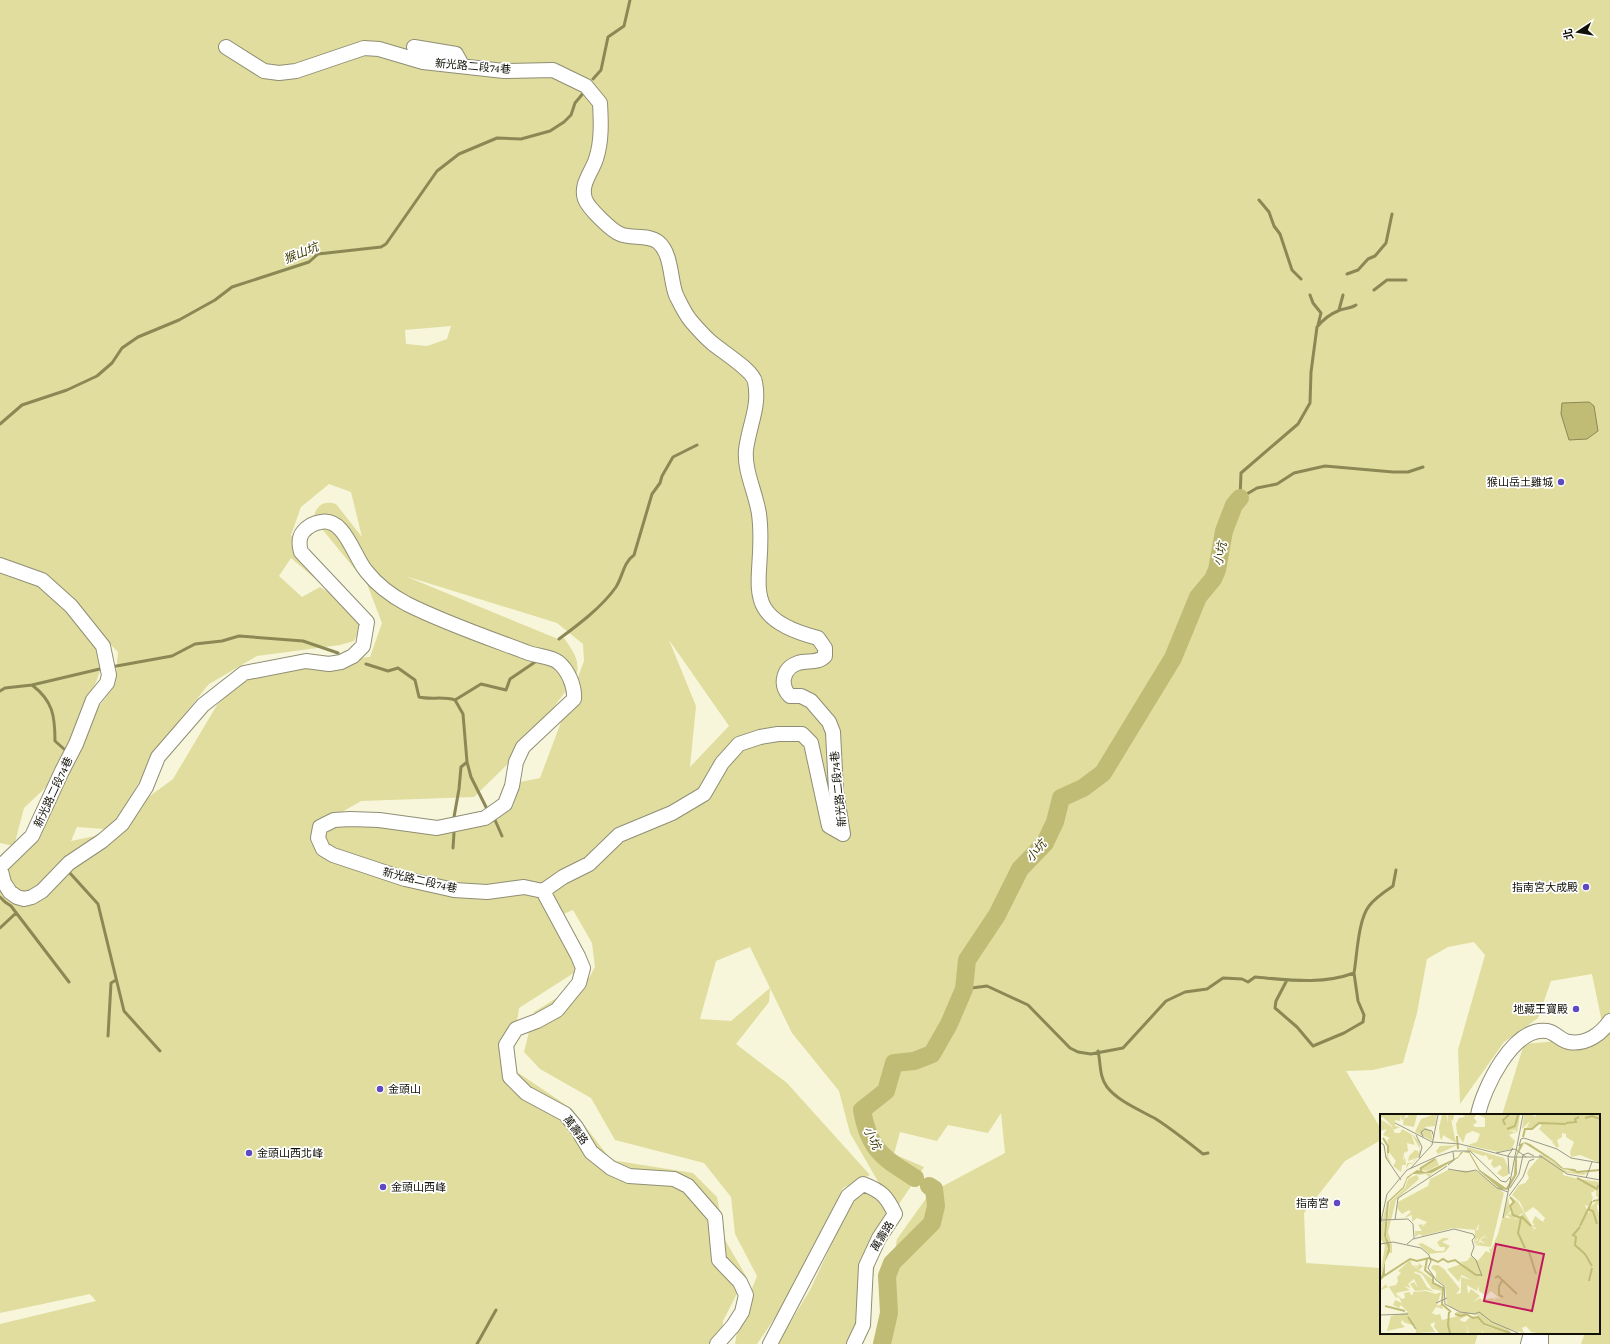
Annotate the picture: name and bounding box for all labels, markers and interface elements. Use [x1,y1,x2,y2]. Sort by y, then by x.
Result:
north arrow [1558,12,1598,52]
text: 北 [1561,27,1575,41]
street label: 新光路二段74巷 [434,57,512,75]
water label: 猴山坑 [282,239,322,266]
place label: 猴山岳土雞城 [1487,476,1553,488]
marker: 猴山岳土雞城 [1556,477,1566,487]
water label: 小坑 [1211,539,1230,567]
street label: 新光路二段74巷 [828,750,848,828]
street label: 新光路二段74巷 [31,755,75,829]
water label: 小坑 [1023,836,1050,865]
street label: 新光路二段74巷 [381,866,459,894]
place label: 指南宮大成殿 [1512,881,1578,893]
marker: 指南宮大成殿 [1581,882,1591,892]
place label: 地藏王寶殿 [1513,1003,1568,1015]
marker: 地藏王寶殿 [1571,1004,1581,1014]
place label: 金頭山 [388,1083,421,1095]
marker: 金頭山 [375,1084,385,1094]
street label: 萬壽路 [561,1113,591,1147]
inset map [1380,1114,1600,1334]
water label: 小坑 [860,1124,884,1154]
place label: 金頭山西北峰 [257,1147,323,1159]
marker: 金頭山西北峰 [244,1148,254,1158]
place label: 金頭山西峰 [391,1181,446,1193]
marker: 金頭山西峰 [378,1182,388,1192]
place label: 指南宮 [1296,1197,1329,1209]
marker: 指南宮 [1332,1198,1342,1208]
street label: 萬壽路 [868,1219,896,1253]

